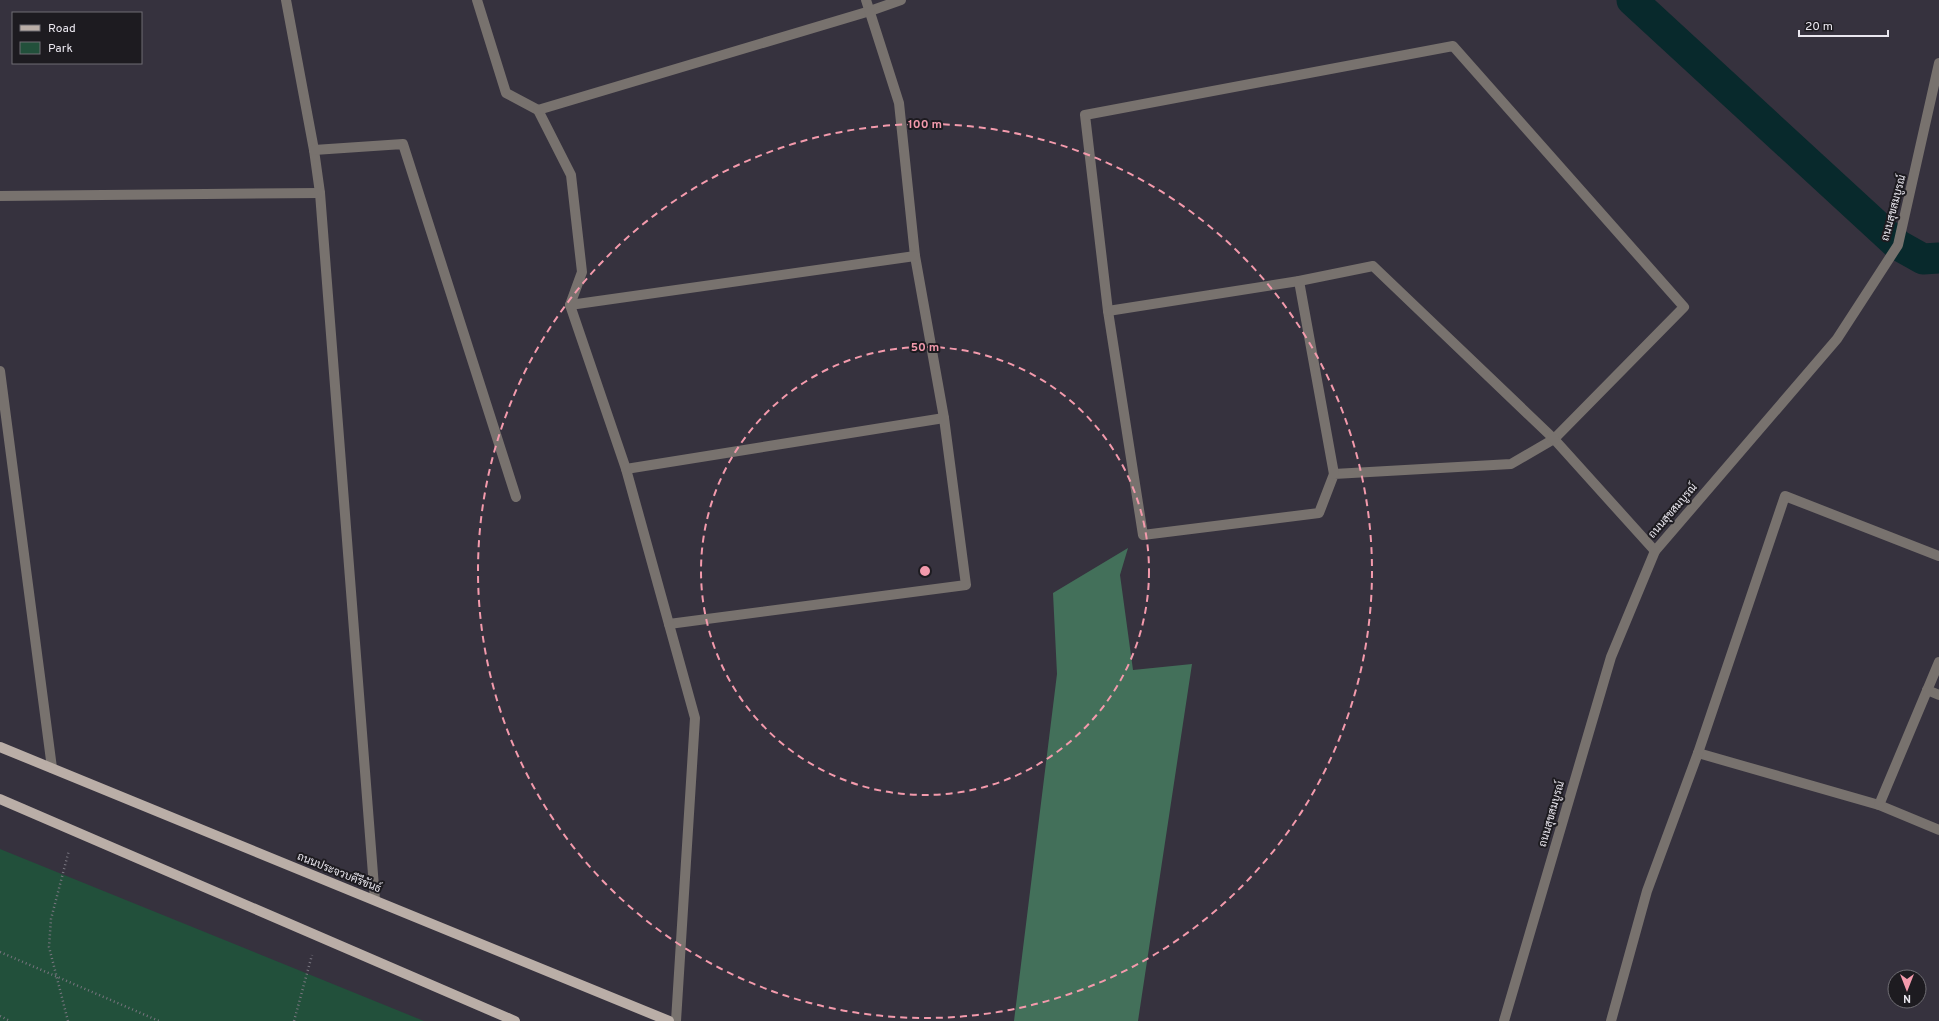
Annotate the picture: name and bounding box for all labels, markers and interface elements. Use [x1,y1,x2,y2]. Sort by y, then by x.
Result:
legend [12,12,142,64]
scale bar [1799,12,1888,38]
text: 20 m [1805,19,1833,35]
text: Road [48,21,76,37]
text: Park [48,41,73,57]
text: 100 m [908,117,942,133]
street label: ถนนสุขสมบูรณ์ [1877,173,1911,243]
text: 50 m [911,340,939,356]
street label: ถนนสุขสมบูรณ์ [1644,479,1701,542]
centre of rings [918,564,932,578]
street label: ถนนสุขสมบูรณ์ [1534,779,1569,849]
street label: ถนนประจวบคีรีขันธ์ [295,848,384,896]
north arrow [1887,969,1927,1009]
text: N [1903,991,1911,1005]

